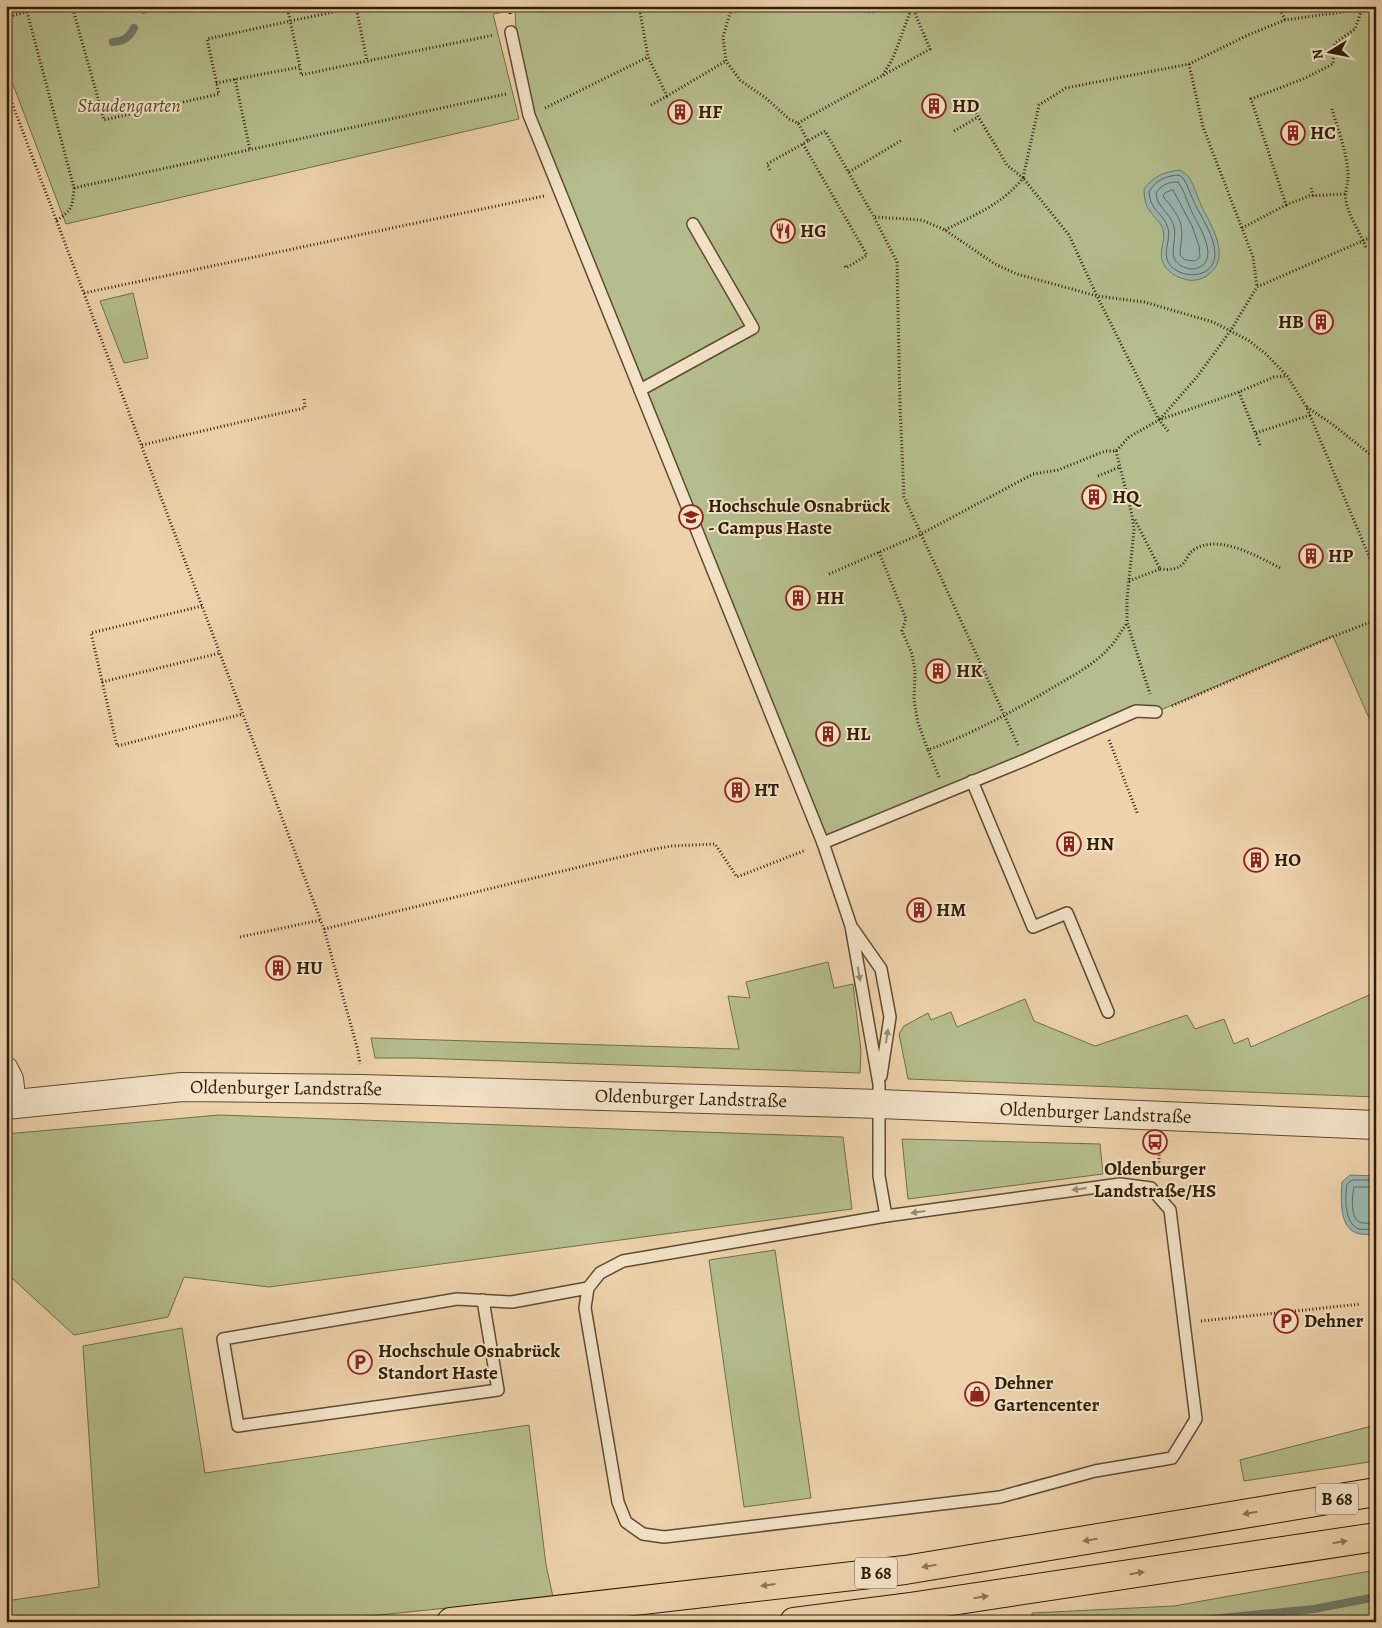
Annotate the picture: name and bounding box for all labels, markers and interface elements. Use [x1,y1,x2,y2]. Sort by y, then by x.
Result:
north arrow [1304,28,1354,78]
text: N [1307,47,1328,61]
park label: Staudengarten [77,93,181,119]
building icon: HD [921,93,947,119]
place label: HD [952,93,979,119]
building icon: HF [667,99,693,125]
place label: HF [698,99,723,125]
building icon: HC [1280,120,1306,146]
place label: HC [1310,120,1336,146]
restaurant icon: HG [770,218,796,244]
place label: HG [800,218,827,244]
place label: HB [1278,309,1304,335]
building icon: HB [1308,309,1334,335]
building icon: HQ [1081,484,1107,510]
place label: HQ [1112,484,1142,510]
place label: Hochschule Osnabrück - Campus Haste [708,493,890,541]
school or university icon: Hochschule Osnabrück - Campus Haste [678,504,704,530]
building icon: HP [1298,543,1324,569]
place label: HP [1328,543,1353,569]
building icon: HH [785,585,811,611]
place label: HH [816,585,844,611]
building icon: HK [925,658,951,684]
place label: HK [956,658,983,684]
building icon: HL [815,721,841,747]
place label: HL [846,721,871,747]
building icon: HT [724,777,750,803]
place label: HT [754,777,779,803]
building icon: HN [1056,831,1082,857]
place label: HN [1086,831,1114,857]
building icon: HO [1243,847,1269,873]
place label: HO [1274,847,1301,873]
building icon: HM [906,897,932,923]
place label: HM [936,897,966,923]
building icon: HU [265,955,291,981]
place label: HU [296,955,323,981]
one-way arrow [856,966,864,982]
one-way arrow [883,1027,891,1043]
street label: Oldenburger Landstraße [190,1074,382,1103]
street label: Oldenburger Landstraße [595,1083,787,1114]
street label: Oldenburger Landstraße [999,1096,1192,1130]
bus stop icon: Oldenburger Landstraße/HS [1142,1129,1168,1155]
place label: Oldenburger Landstraße/HS [1094,1156,1216,1204]
one-way arrow [1071,1185,1087,1193]
one-way arrow [910,1208,926,1216]
parking icon: Dehner [1273,1308,1299,1334]
place label: Dehner [1304,1308,1364,1334]
place label: Hochschule Osnabrück Standort Haste [378,1338,560,1386]
parking icon: Hochschule Osnabrück Standort Haste [347,1349,373,1375]
place label: Dehner Gartencenter [994,1370,1099,1418]
shop icon: Dehner Gartencenter [964,1381,990,1407]
road number: B 68 [1316,1484,1358,1515]
one-way arrow [1242,1510,1258,1518]
one-way arrow [1082,1536,1098,1544]
one-way arrow [1332,1538,1348,1546]
road number: B 68 [855,1558,897,1589]
one-way arrow [921,1562,937,1570]
one-way arrow [1130,1569,1146,1577]
one-way arrow [760,1581,776,1589]
one-way arrow [973,1592,989,1600]

